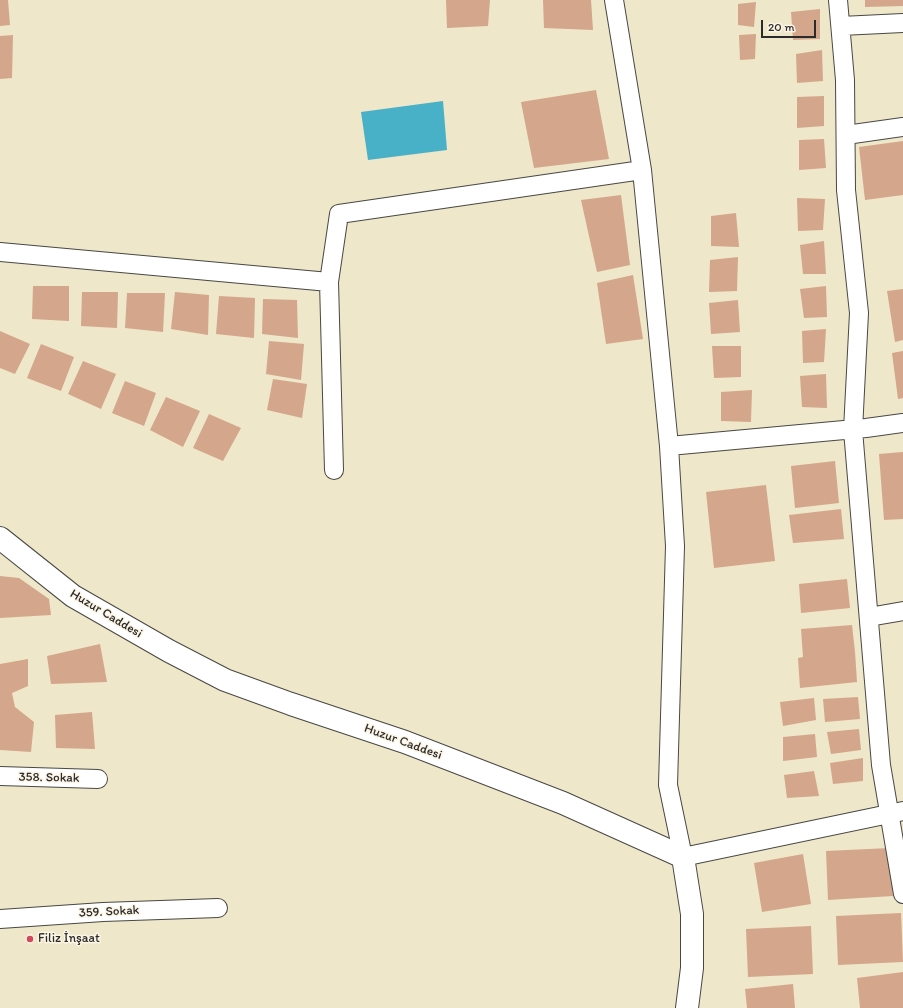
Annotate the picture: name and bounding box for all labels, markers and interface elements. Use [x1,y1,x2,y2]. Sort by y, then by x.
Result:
scale bar [763,12,818,38]
text: 20 m [768,20,795,34]
street label: Huzur Caddesi [67,586,145,642]
street label: Huzur Caddesi [362,721,444,763]
street label: 358. Sokak [18,770,80,786]
street label: 359. Sokak [78,903,140,921]
place label: Filiz İnşaat [38,931,100,947]
marker: Filiz İnşaat [25,934,35,944]

